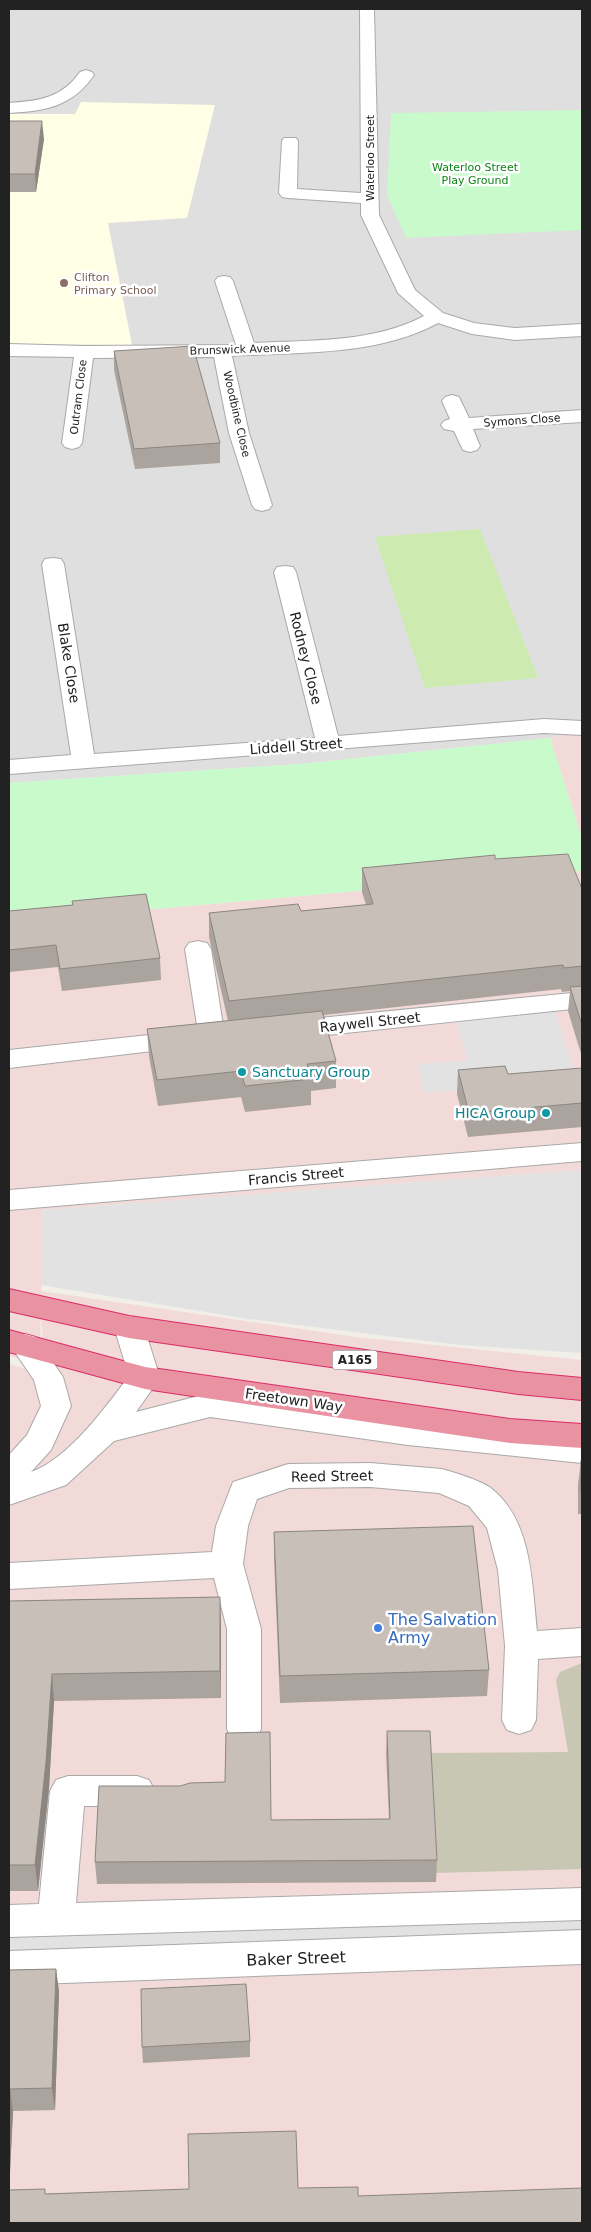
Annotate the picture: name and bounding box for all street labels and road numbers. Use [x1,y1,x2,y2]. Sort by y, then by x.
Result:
street label: Waterloo Street [364,114,377,201]
street label: Brunswick Avenue [190,341,291,358]
street label: Outram Close [67,359,90,435]
street label: Woodbine Close [220,370,253,459]
street label: Symons Close [483,411,561,430]
street label: Rodney Close [287,610,325,706]
street label: Blake Close [55,622,83,704]
street label: Liddell Street [249,735,343,757]
street label: Raywell Street [319,1009,422,1035]
street label: Francis Street [247,1164,345,1188]
road number: A165 [332,1350,378,1370]
street label: Freetown Way [244,1385,344,1415]
street label: Reed Street [291,1467,374,1485]
street label: Baker Street [246,1947,346,1970]

